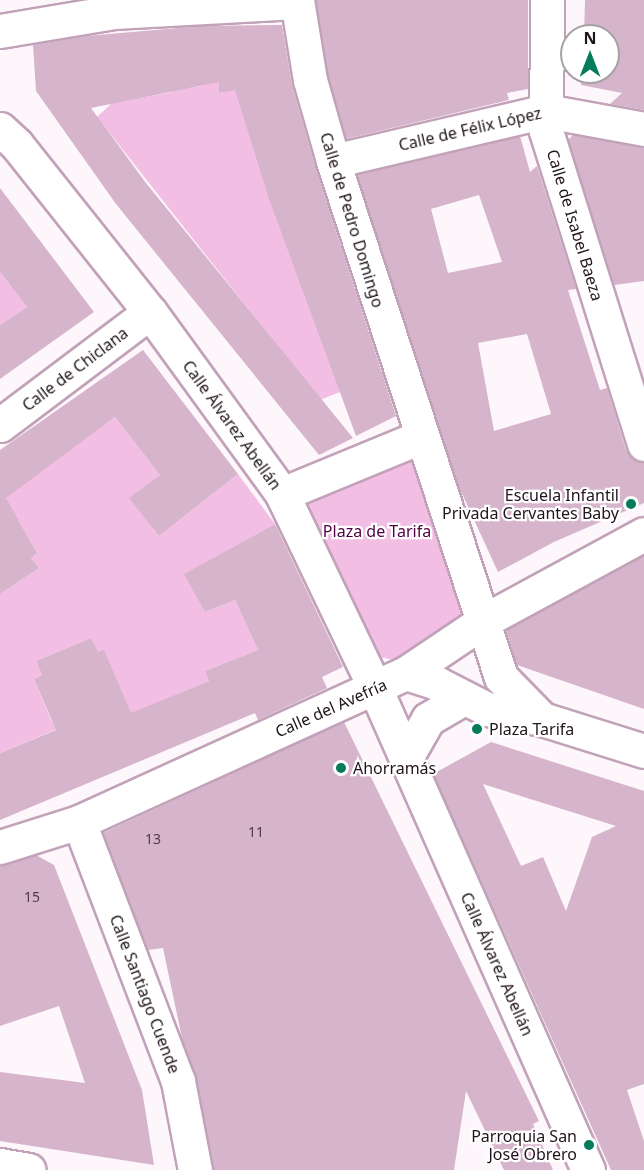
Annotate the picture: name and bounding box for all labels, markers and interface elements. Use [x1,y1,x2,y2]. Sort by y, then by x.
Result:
north arrow [560,24,620,84]
text: N [583,27,597,49]
street label: Calle de Félix López [397,103,543,155]
street label: Calle de Pedro Domingo [316,130,388,310]
street label: Calle de Isabel Baeza [543,147,607,303]
street label: Calle de Chiclana [18,323,132,415]
street label: Calle Álvarez Abellán [179,357,285,493]
place label: Escuela Infantil Privada Cervantes Baby [442,485,619,523]
marker: Escuela Infantil Privada Cervantes Baby [624,497,638,511]
park label: Plaza de Tarifa [323,521,431,541]
street label: Calle del Avefría [272,675,390,741]
place label: Plaza Tarifa [489,719,574,739]
marker: Plaza Tarifa [470,722,484,736]
place label: Ahorramás [353,758,436,778]
marker: Ahorramás [334,761,348,775]
house number: 11 [248,824,264,840]
house number: 13 [145,831,161,847]
house number: 15 [24,889,40,905]
street label: Calle Álvarez Abellán [457,889,537,1039]
street label: Calle Santiago Cuende [106,912,184,1076]
place label: Parroquia San José Obrero [471,1126,577,1164]
marker: Parroquia San José Obrero [582,1138,596,1152]

